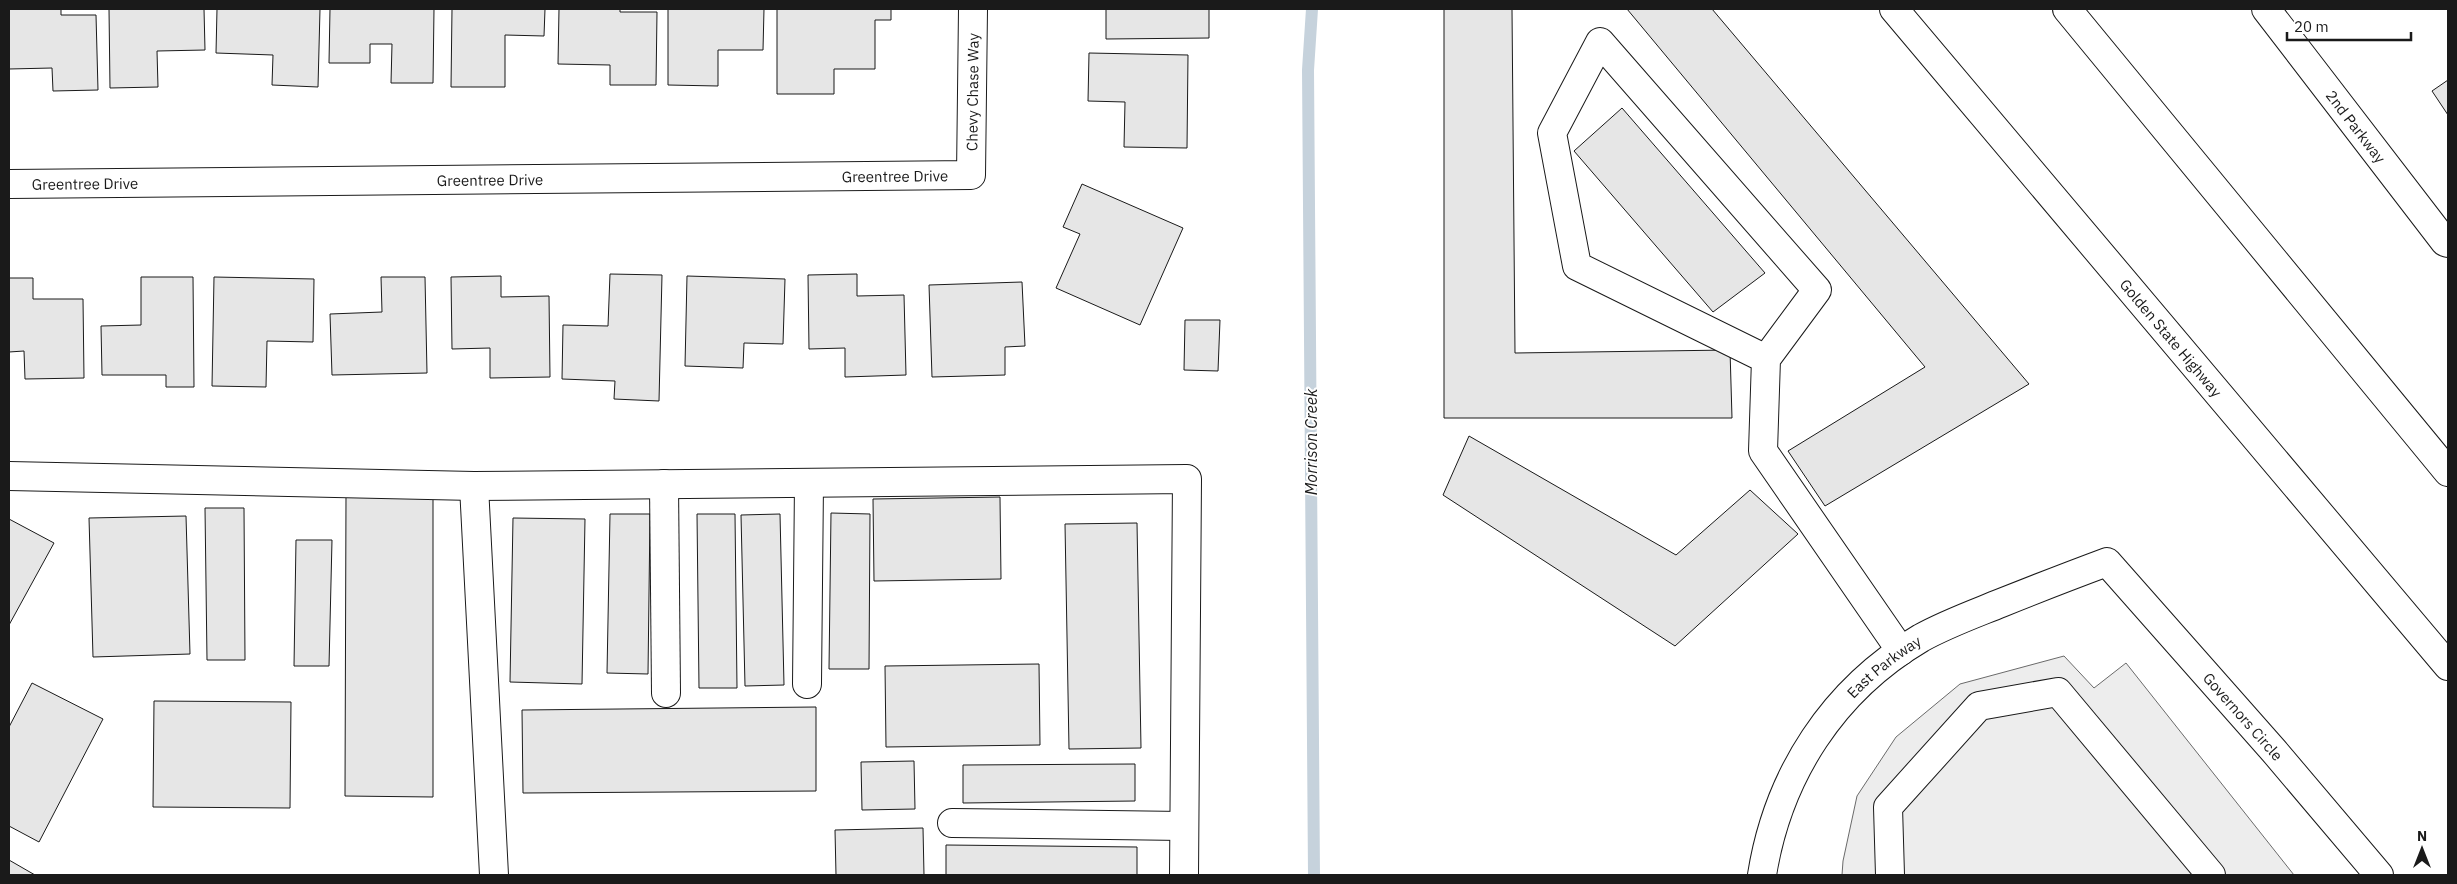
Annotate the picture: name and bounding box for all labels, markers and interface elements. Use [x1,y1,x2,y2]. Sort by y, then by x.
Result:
scale bar [2287,10,2411,42]
text: 20 m [2294,17,2329,36]
street label: Chevy Chase Way [962,32,982,151]
street label: 2nd Parkway [2322,86,2391,167]
street label: Greentree Drive [842,166,948,186]
street label: Greentree Drive [437,170,543,189]
street label: Greentree Drive [32,173,138,193]
street label: Golden State Highway [2116,275,2227,401]
water label: Morrison Creek [1301,388,1321,495]
street label: East Parkway [1842,631,1925,702]
street label: Governors Circle [2199,668,2287,764]
north arrow [2397,824,2447,874]
text: N [2417,827,2427,845]

